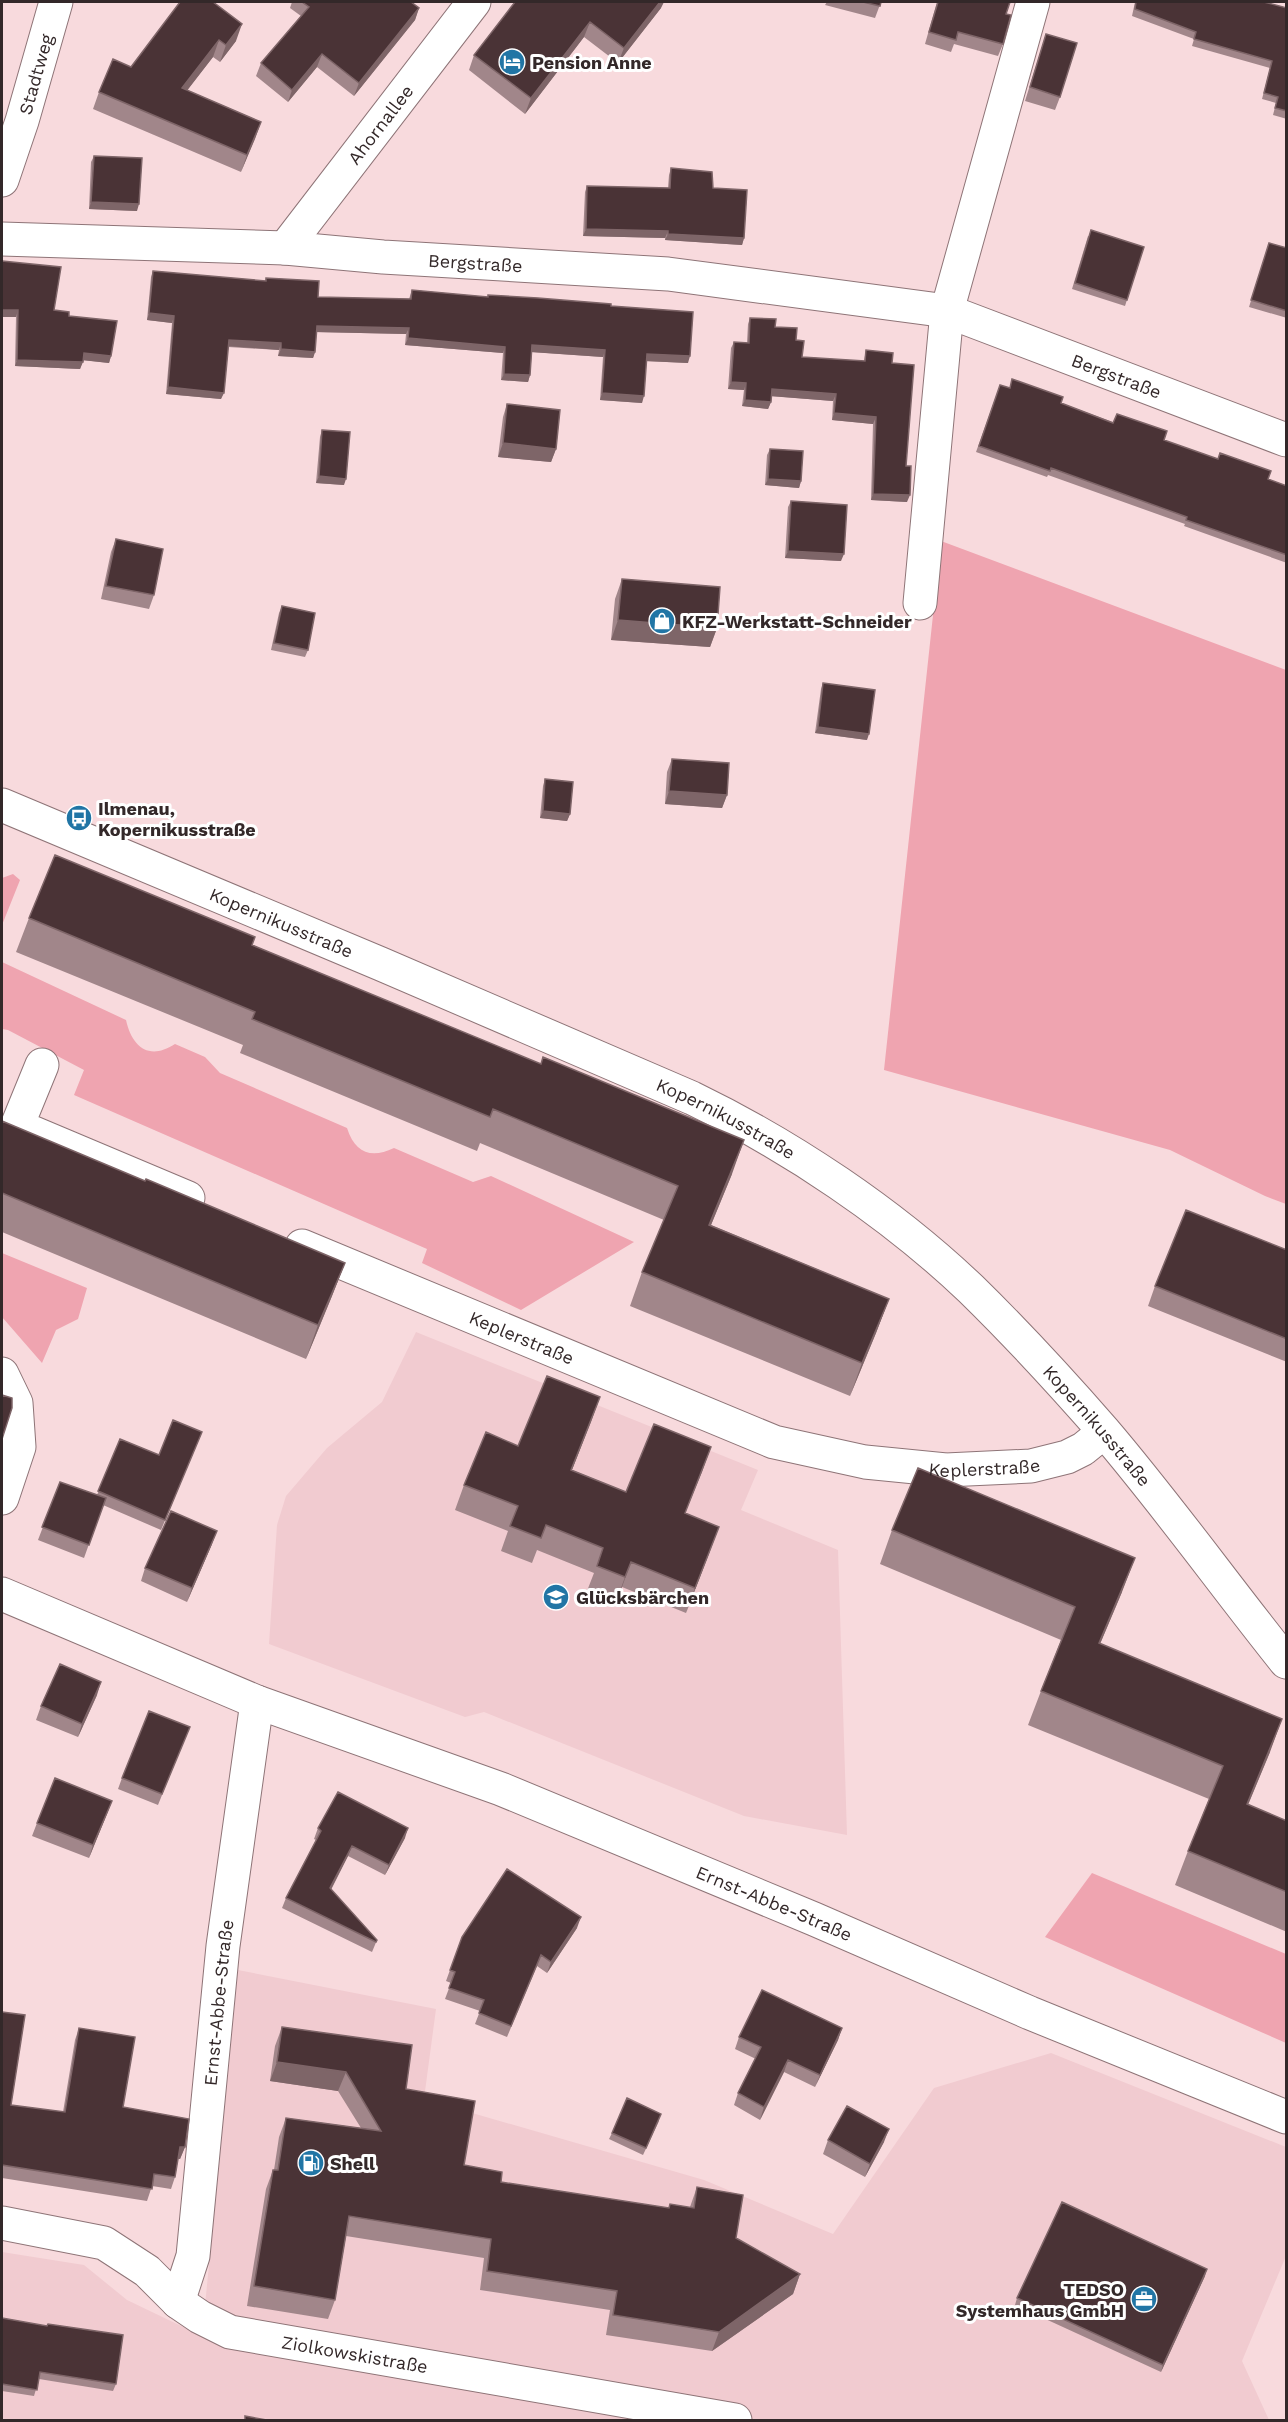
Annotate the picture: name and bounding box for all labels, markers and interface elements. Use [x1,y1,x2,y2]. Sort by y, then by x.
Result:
street label: Stadtweg [14,31,57,117]
hotel icon: Pension Anne [497,47,527,77]
place label: Pension Anne [532,52,652,73]
street label: Ahornallee [343,80,417,168]
street label: Bergstraße [427,249,523,276]
street label: Bergstraße [1069,349,1165,402]
shop icon: KFZ-Werkstatt-Schneider [647,606,677,636]
place label: KFZ-Werkstatt-Schneider [682,611,912,632]
place label: Ilmenau, Kopernikusstraße [98,798,256,840]
bus stop icon: Ilmenau, Kopernikusstraße [64,803,94,833]
street label: Kopernikusstraße [207,883,356,962]
street label: Kopernikusstraße [653,1074,799,1163]
street label: Keplerstraße [466,1306,577,1368]
street label: Kopernikusstraße [1039,1360,1156,1490]
street label: Keplerstraße [928,1454,1042,1481]
school or university icon: Glücksbärchen [541,1582,571,1612]
place label: Glücksbärchen [576,1587,709,1608]
street label: Ernst-Abbe-Straße [693,1861,855,1945]
street label: Ernst-Abbe-Straße [199,1918,237,2087]
fuel station icon: Shell [296,2148,326,2178]
place label: Shell [330,2153,375,2174]
place label: TEDSO Systemhaus GmbH [956,2279,1124,2321]
office icon: TEDSO Systemhaus GmbH [1129,2284,1159,2314]
street label: Ziolkowskistraße [280,2331,430,2377]

